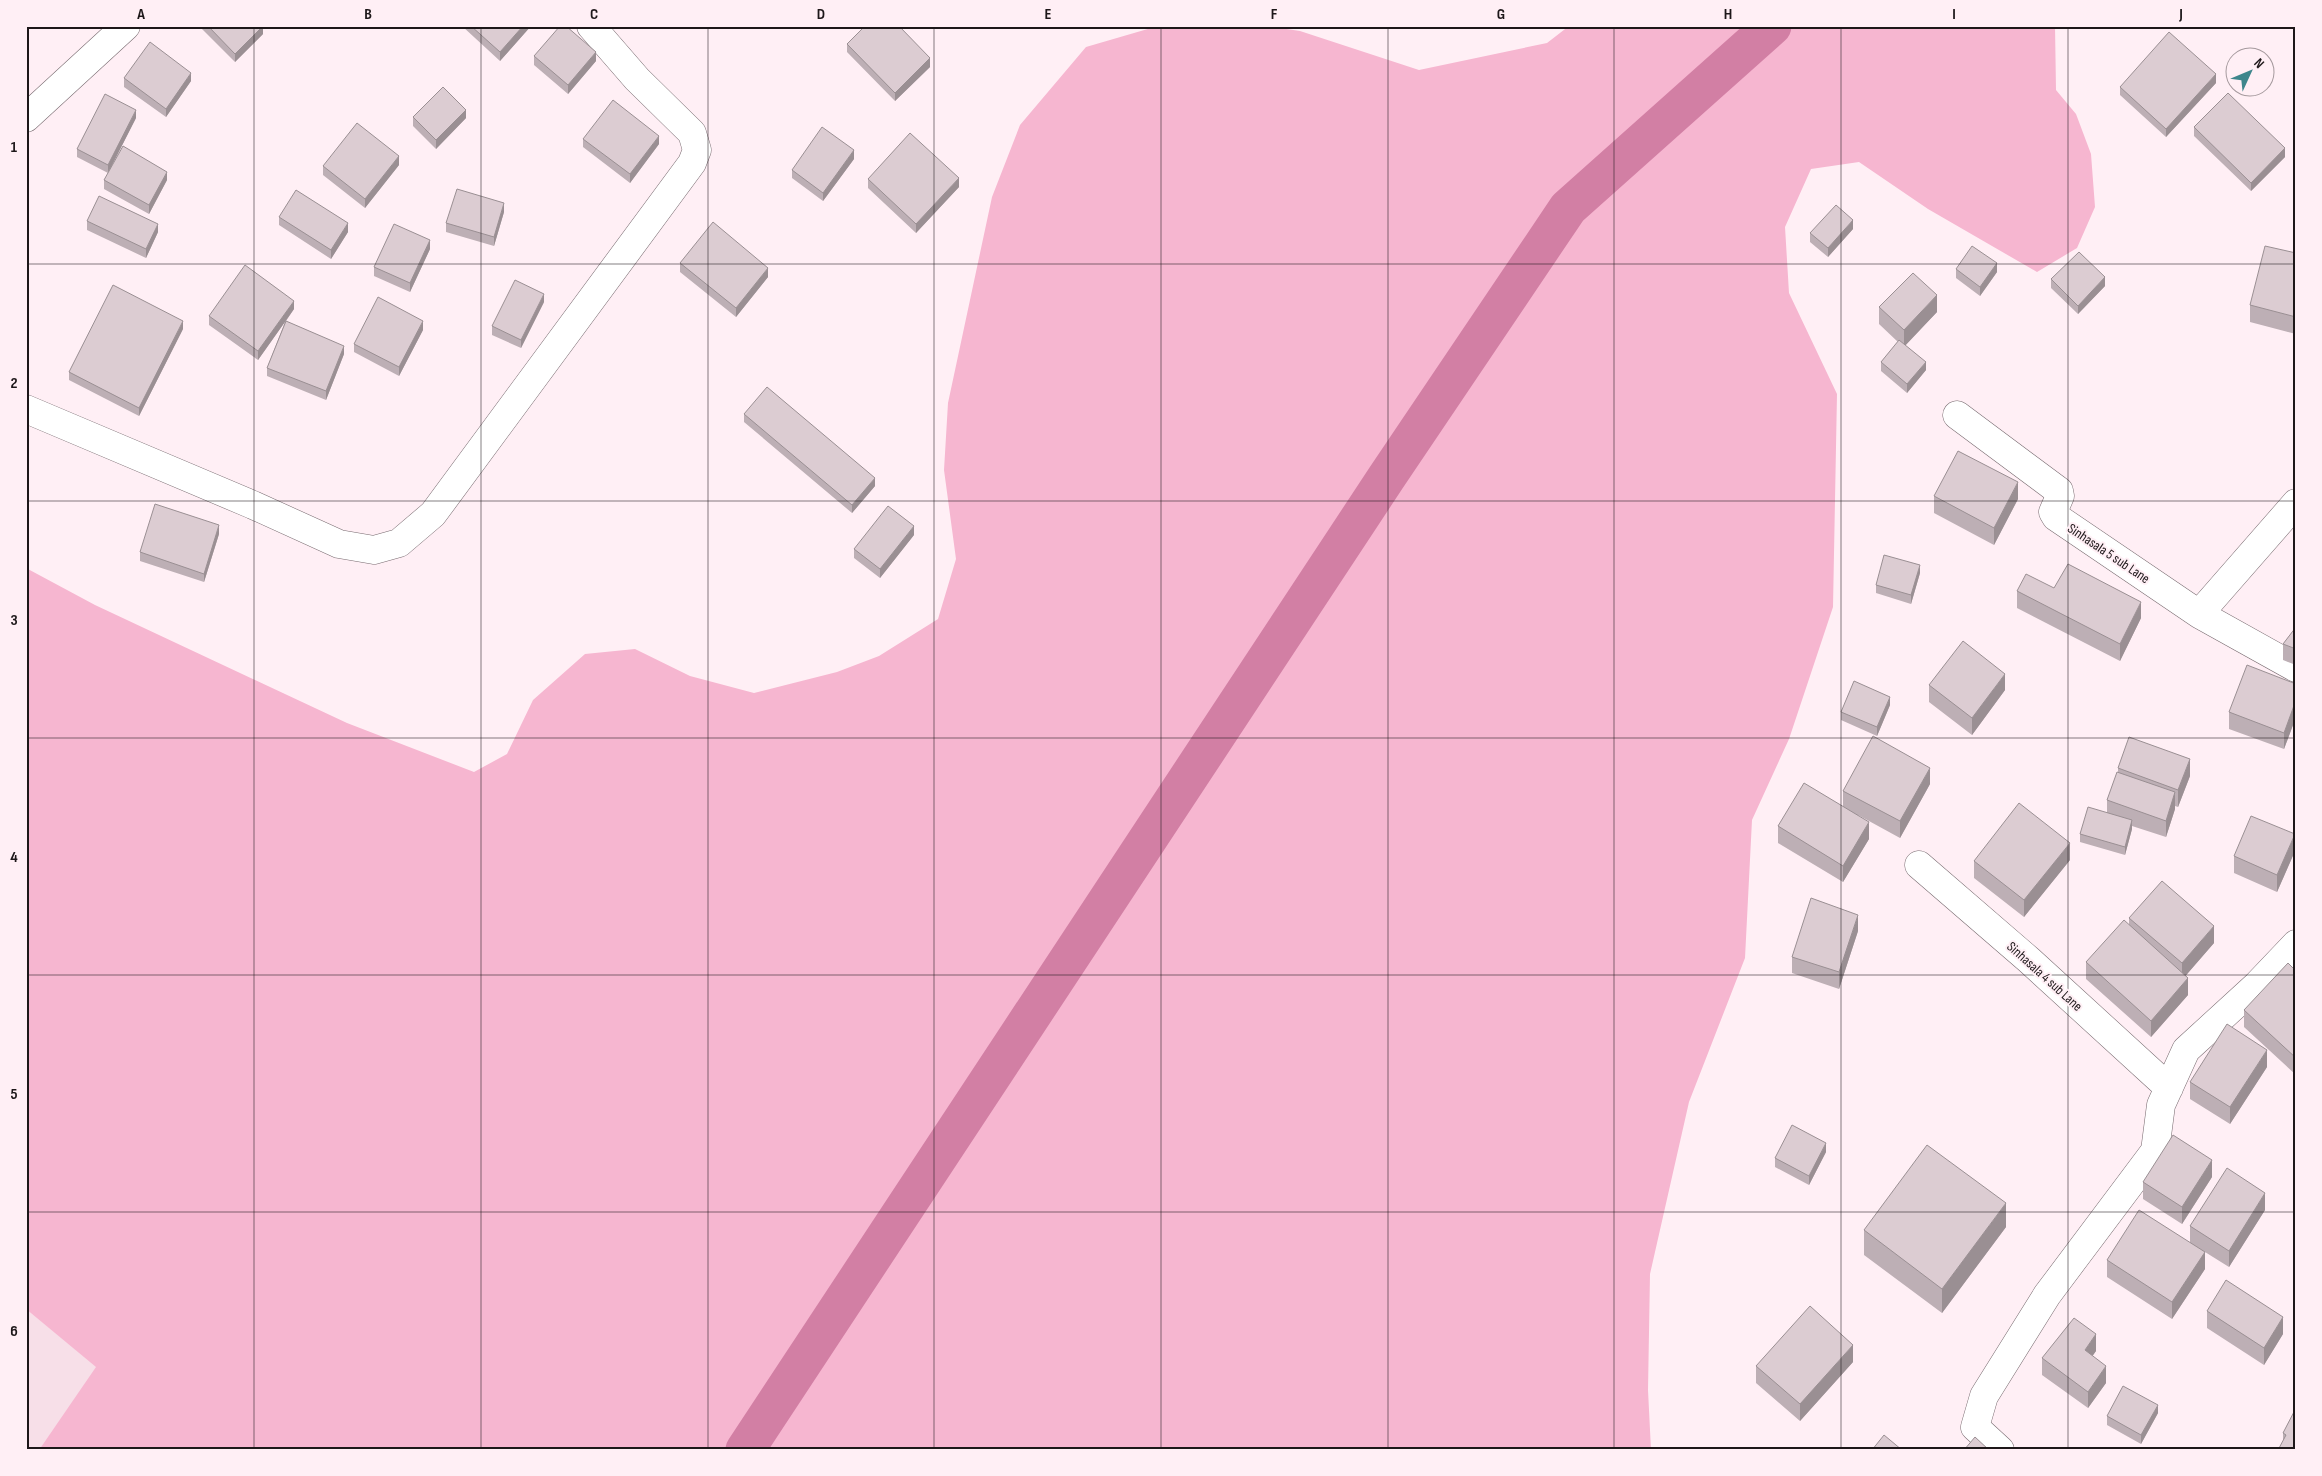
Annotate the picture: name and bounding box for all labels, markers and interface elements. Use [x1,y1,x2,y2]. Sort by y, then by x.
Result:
text: A [136,5,145,24]
text: B [364,5,372,24]
text: C [590,5,598,24]
text: D [817,5,825,24]
text: E [1045,5,1052,24]
text: F [1271,5,1278,24]
text: G [1497,5,1505,24]
text: H [1724,5,1732,24]
text: I [1952,5,1956,24]
text: J [2178,5,2183,24]
north arrow [2224,48,2274,98]
text: N [2250,55,2268,72]
text: 1 [11,138,18,157]
text: 2 [10,374,18,393]
street label: Sinhasala 5 sub Lane [2064,520,2153,587]
text: 3 [10,611,18,630]
text: 4 [10,848,18,867]
street label: Sinhasala 4 sub Lane [2003,938,2086,1015]
text: 5 [10,1085,18,1104]
text: 6 [10,1322,18,1341]

